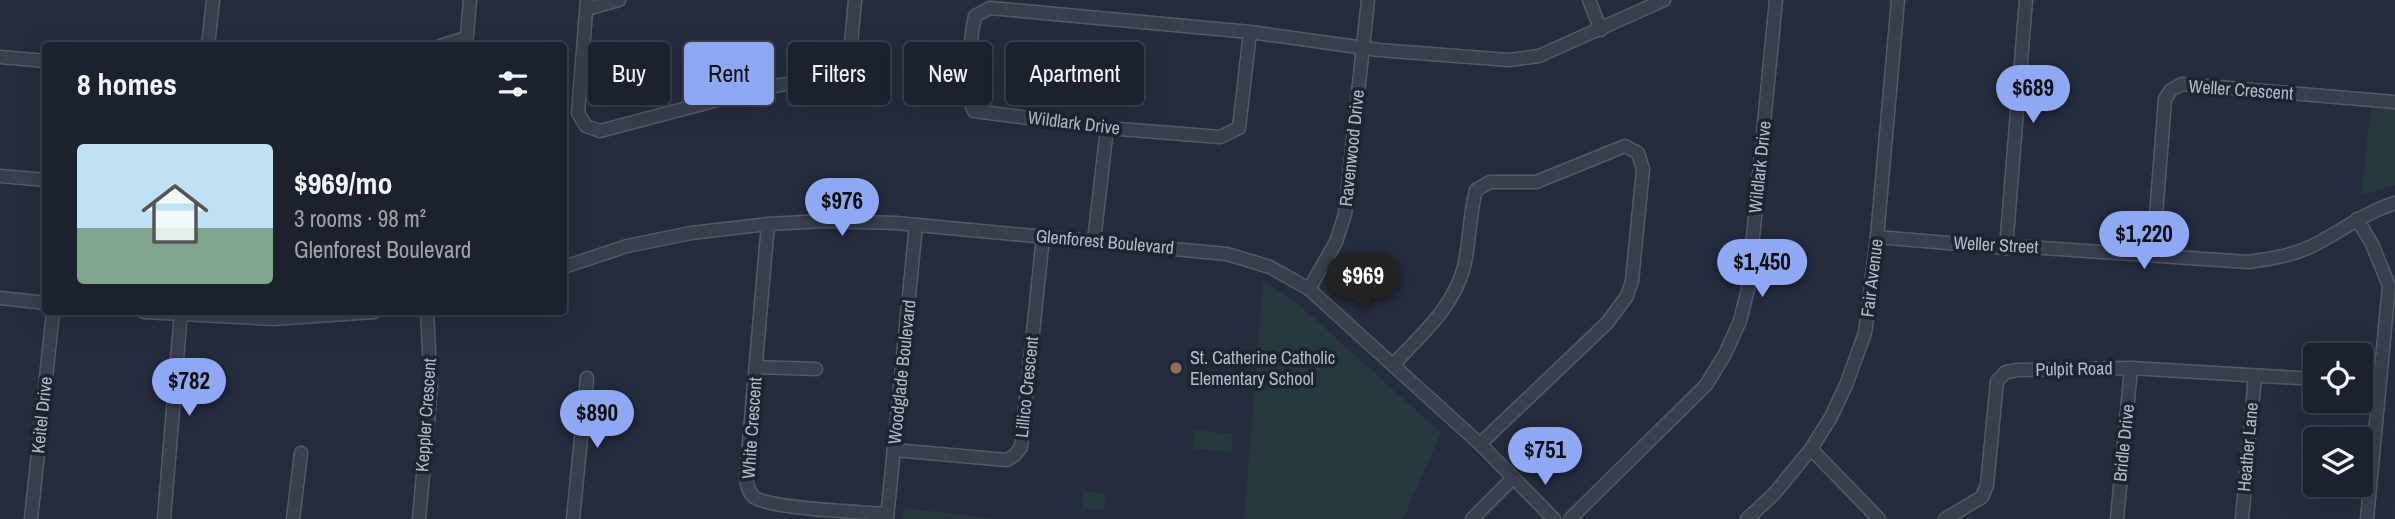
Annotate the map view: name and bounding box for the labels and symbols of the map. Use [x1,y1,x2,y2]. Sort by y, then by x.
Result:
pin: $689 [1992,66,2074,125]
street label: Weller Crescent [2188,73,2294,106]
street label: Ravenwood Drive [1333,88,1370,208]
street label: Wildlark Drive [1027,104,1122,141]
street label: Wildlark Drive [1742,120,1777,214]
pin: $976 [801,178,883,238]
pin: $1,220 [2087,212,2201,271]
street label: Glenforest Boulevard [1035,223,1175,260]
street label: Weller Street [1953,230,2039,259]
street label: Fair Avenue [1854,237,1889,318]
pin: $1,450 [1705,240,1819,299]
pin: $969 [1322,254,1404,313]
street label: Woodglade Boulevard [881,299,922,445]
street label: Lillico Crescent [1009,335,1044,439]
place label: St. Catherine Catholic Elementary School [1190,345,1335,391]
street label: Pulpit Road [2035,355,2113,382]
street label: Keppler Crescent [409,357,442,473]
pin: $782 [148,358,230,418]
marker: St. Catherine Catholic Elementary School [1168,360,1184,376]
street label: Keitel Drive [25,375,58,455]
street label: White Crescent [735,376,768,480]
pin: $890 [556,391,638,450]
street label: Heather Lane [2231,401,2264,493]
street label: Bridle Drive [2107,403,2140,483]
pin: $751 [1504,428,1586,487]

